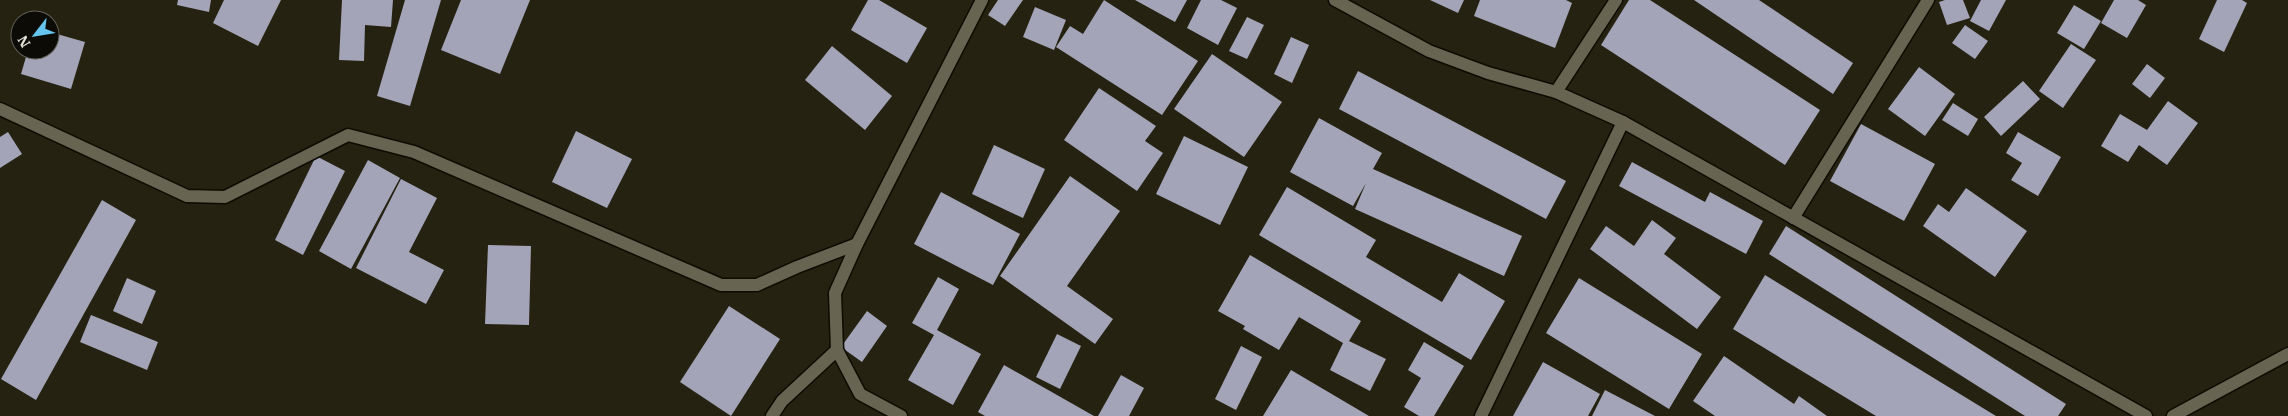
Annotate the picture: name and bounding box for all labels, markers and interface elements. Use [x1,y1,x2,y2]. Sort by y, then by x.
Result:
north arrow [10,10,60,60]
text: N [13,32,34,51]

